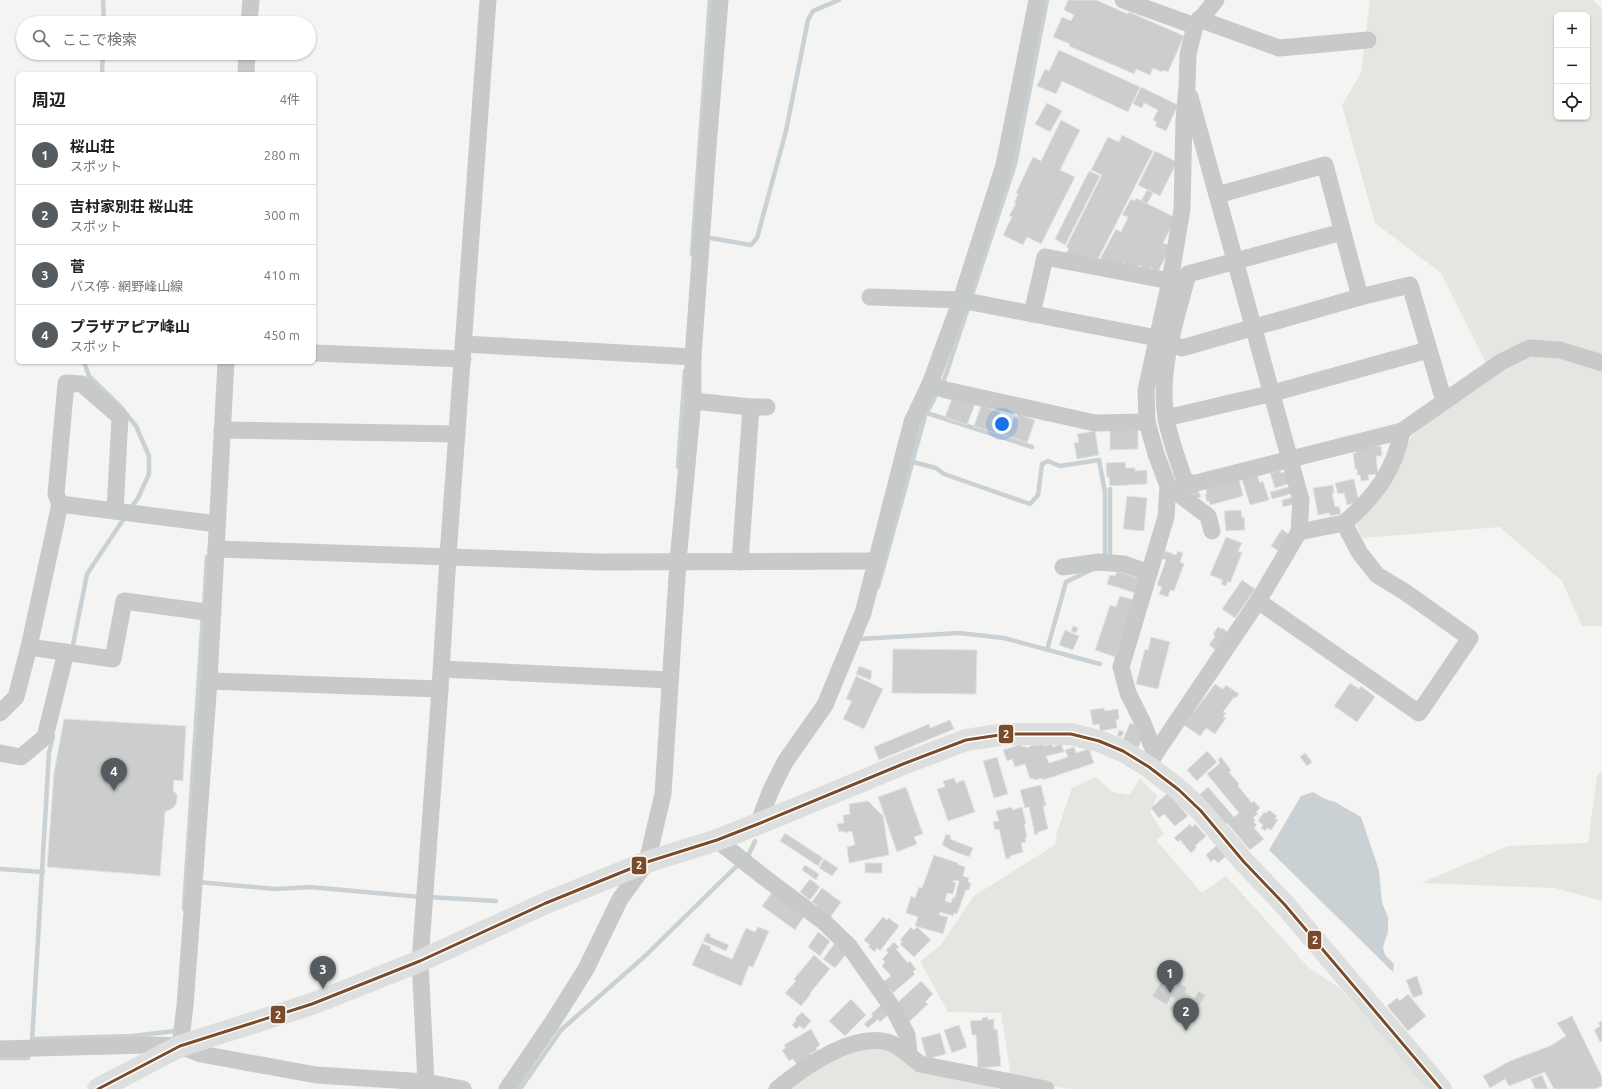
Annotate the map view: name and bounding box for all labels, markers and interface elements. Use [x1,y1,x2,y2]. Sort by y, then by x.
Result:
map controls [1554,12,1590,120]
button: + [1554,12,1590,48]
search box [16,16,316,60]
icon: search [30,27,52,49]
text: ここで検索 [62,31,137,48]
button: − [1554,48,1590,84]
button: locate [1554,84,1590,120]
text: 周辺 [32,90,66,109]
text: 4件 [280,92,300,106]
text: 桜山荘 [70,138,115,155]
text: 1 [41,148,49,162]
text: 280 m [264,148,300,162]
text: スポット [70,159,122,173]
text: 吉村家別荘 桜山荘 [70,198,194,215]
text: 2 [41,208,49,222]
text: 300 m [264,208,300,222]
text: スポット [70,219,122,233]
text: 菅 [70,258,85,275]
text: 3 [41,268,49,282]
text: 410 m [264,268,300,282]
text: バス停 · 網野峰山線 [70,279,183,293]
text: プラザアピア峰山 [70,318,190,335]
text: 4 [41,328,49,342]
text: 450 m [264,328,300,342]
text: スポット [70,339,122,353]
your location [992,414,1012,434]
line badge: 2 [998,724,1014,744]
text: 2 [1003,728,1009,740]
pin: 4 [101,758,127,791]
line badge: 2 [631,856,647,875]
text: 2 [636,859,642,871]
line badge: 2 [1307,930,1322,950]
text: 2 [1312,934,1318,946]
pin: 3 [310,956,336,989]
pin: 1 [1157,960,1183,993]
pin: 2 [1173,998,1199,1031]
line badge: 2 [270,1005,286,1024]
text: 2 [275,1009,281,1021]

